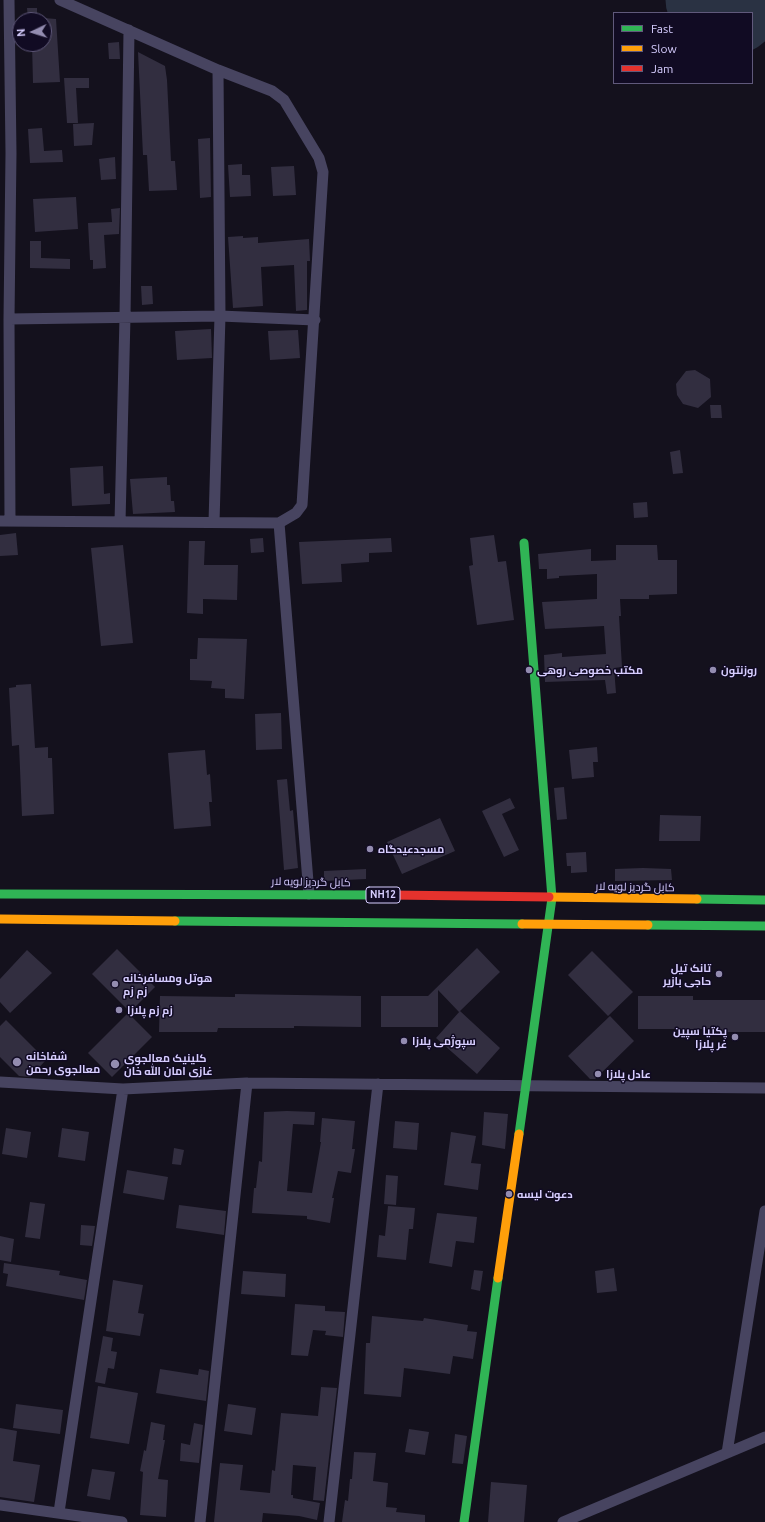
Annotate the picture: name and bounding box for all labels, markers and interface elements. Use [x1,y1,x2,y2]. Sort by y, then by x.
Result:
north arrow [12,12,52,52]
legend [613,12,753,84]
text: Fast [651,22,673,35]
text: N [15,28,27,37]
text: Slow [651,42,677,55]
text: Jam [651,62,673,75]
place label: مکتب خصوصی روهی [537,663,643,677]
place label: روزنتون [721,663,757,677]
marker: مکتب خصوصی روهی [524,665,534,675]
marker: روزنتون [708,665,718,675]
place label: مسجدعیدگاه [378,842,444,856]
marker: مسجدعیدگاه [365,844,375,854]
street label: کابل گردیز لویه لار [271,875,351,889]
street label: کابل گردیز لویه لار [595,880,675,894]
road number: NH12 [366,887,400,903]
place label: تانک تیل حاجی بازیر [663,961,711,987]
marker: تانک تیل حاجی بازیر [714,969,724,979]
place label: هوتل ومسافرخانه زم زم [123,971,212,997]
marker: هوتل ومسافرخانه زم زم [110,979,120,989]
place label: زم زم پلازا [127,1003,173,1017]
marker: زم زم پلازا [114,1005,124,1015]
place label: پکتیا سپین غر پلازا [673,1024,727,1050]
marker: پکتیا سپین غر پلازا [730,1032,740,1042]
place label: سپوژمی پلازا [412,1034,476,1048]
marker: سپوژمی پلازا [399,1036,409,1046]
place label: شفاخانه معالجوی رحمن [26,1049,100,1075]
place label: کلینیک معالجوی غازی امان الله خان [124,1051,212,1077]
marker: شفاخانه معالجوی رحمن [11,1056,23,1068]
marker: کلینیک معالجوی غازی امان الله خان [109,1058,121,1070]
place label: عادل پلازا [606,1067,651,1081]
marker: عادل پلازا [593,1069,603,1079]
place label: دعوت لیسه [517,1187,573,1201]
marker: دعوت لیسه [504,1189,514,1199]

